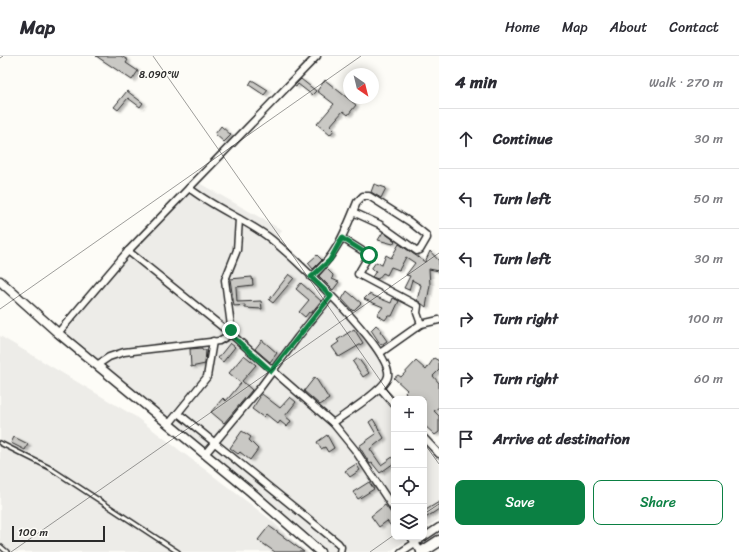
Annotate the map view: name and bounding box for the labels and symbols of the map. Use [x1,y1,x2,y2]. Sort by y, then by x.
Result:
text: 8.090°W [139,66,179,84]
north arrow [343,68,379,104]
route start [360,246,378,264]
route end [222,321,240,339]
scale bar [12,524,105,543]

